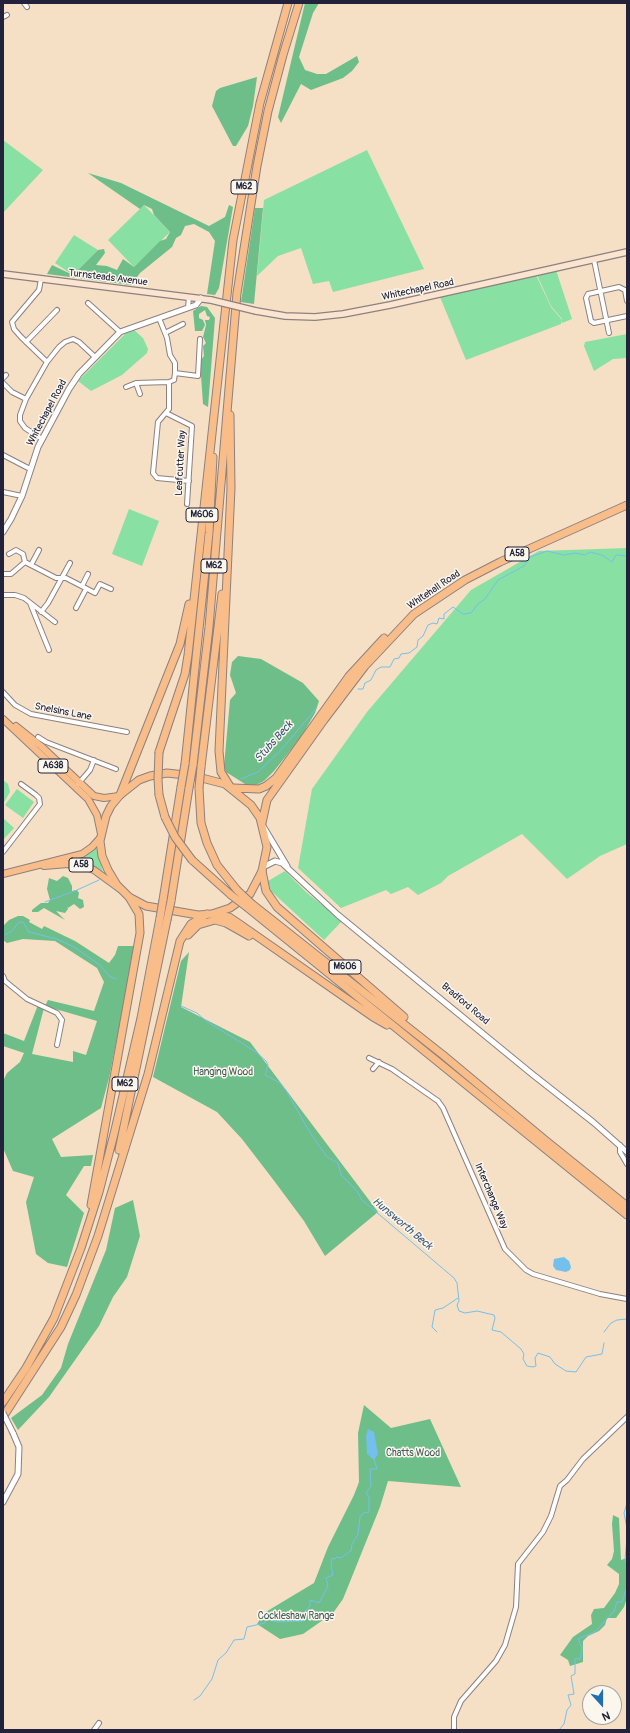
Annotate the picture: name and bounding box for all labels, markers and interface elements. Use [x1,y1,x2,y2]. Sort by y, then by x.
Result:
road number: M62 [231,180,257,194]
street label: Turnsteads Avenue [68,267,148,289]
street label: Whitechapel Road [381,277,455,303]
street label: Whitechapel Road [24,378,70,448]
street label: Leafcutter Way [173,430,189,496]
road number: M606 [186,508,218,522]
road number: A58 [505,547,529,561]
road number: M62 [201,559,227,573]
street label: Whitehall Road [405,568,463,612]
street label: Snelsins Lane [34,701,92,723]
water label: Stubs Beck [252,719,296,765]
road number: A638 [38,759,68,773]
road number: A58 [69,858,93,872]
road number: M606 [329,960,361,974]
street label: Bradford Road [439,981,491,1027]
park label: Hanging Wood [193,1066,253,1078]
road number: M62 [112,1077,138,1091]
street label: Interchange Way [472,1161,510,1231]
water label: Hunsworth Beck [369,1195,435,1253]
park label: Chatts Wood [386,1447,440,1459]
park label: Cockleshaw Range [258,1610,334,1622]
north arrow [582,1685,622,1725]
text: N [600,1708,612,1723]

